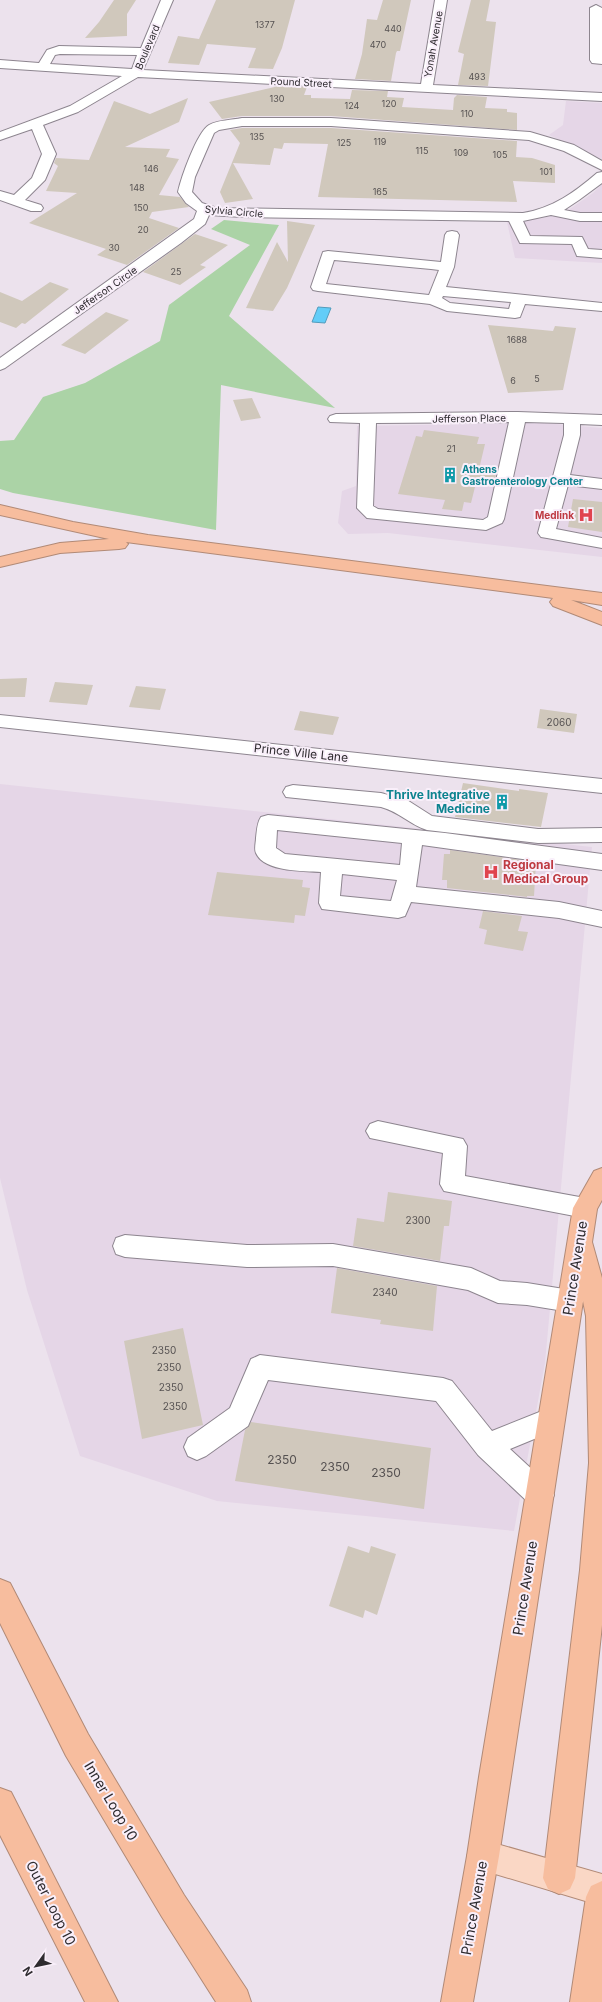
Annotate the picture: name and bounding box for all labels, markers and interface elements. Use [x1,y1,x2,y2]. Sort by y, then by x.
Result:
street label: Yonah Avenue [421,10,445,78]
house number: 1377 [255,19,275,30]
street label: Boulevard [132,23,162,71]
house number: 440 [384,23,402,34]
house number: 470 [370,39,387,50]
house number: 493 [469,71,486,82]
street label: Pound Street [270,74,333,90]
house number: 130 [270,93,285,104]
house number: 120 [382,98,397,109]
house number: 124 [345,100,360,111]
house number: 110 [461,108,474,119]
house number: 135 [250,131,264,142]
house number: 119 [374,136,387,147]
house number: 125 [337,137,351,148]
house number: 115 [416,145,428,156]
house number: 109 [454,147,469,158]
house number: 105 [493,149,507,160]
house number: 146 [143,163,159,174]
house number: 101 [540,166,553,177]
house number: 148 [129,182,145,193]
house number: 165 [373,186,387,197]
house number: 150 [134,202,149,213]
street label: Sylvia Circle [204,202,264,220]
house number: 20 [137,224,149,235]
house number: 30 [108,242,120,253]
street label: Jefferson Circle [71,263,139,316]
house number: 25 [171,266,181,277]
house number: 1688 [507,334,528,345]
house number: 5 [534,373,540,384]
house number: 6 [510,375,516,386]
street label: Jefferson Place [432,411,506,425]
house number: 21 [446,443,456,454]
place label: Athens Gastroenterology Center [462,463,583,488]
building icon: Athens Gastroenterology Center [441,466,459,484]
hospital icon: Medlink [577,506,595,524]
place label: Medlink [535,509,574,521]
house number: 2060 [547,716,571,728]
street label: Prince Ville Lane [253,740,349,765]
place label: Thrive Integrative Medicine [386,787,490,816]
building icon: Thrive Integrative Medicine [493,793,511,811]
place label: Regional Medical Group [503,857,589,886]
hospital icon: Regional Medical Group [482,863,500,881]
house number: 2300 [406,1214,430,1226]
street label: Prince Avenue [559,1219,590,1316]
house number: 2340 [372,1286,398,1298]
house number: 2350 [152,1344,176,1356]
house number: 2350 [157,1361,181,1373]
house number: 2350 [159,1381,183,1393]
house number: 2350 [163,1400,187,1412]
house number: 2350 [267,1452,297,1467]
house number: 2350 [320,1459,350,1474]
house number: 2350 [371,1465,401,1480]
street label: Prince Avenue [509,1539,540,1636]
street label: Inner Loop 10 [81,1758,142,1843]
street label: Outer Loop 10 [23,1858,80,1948]
street label: Prince Avenue [457,1859,490,1956]
north arrow [16,1946,56,1986]
text: N [19,1964,36,1979]

